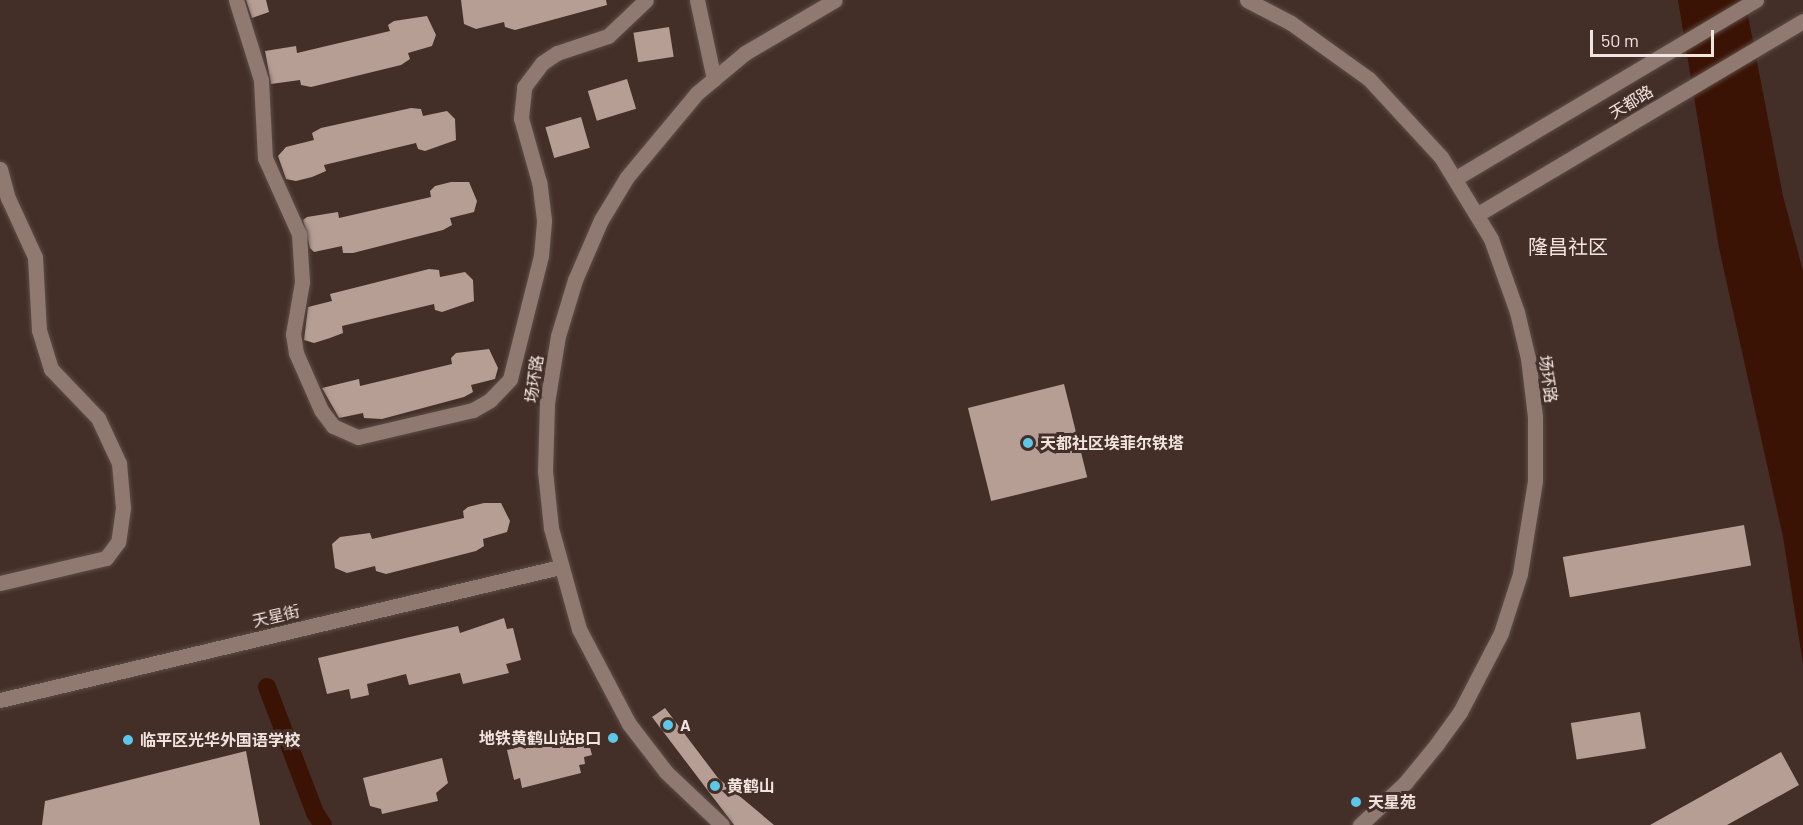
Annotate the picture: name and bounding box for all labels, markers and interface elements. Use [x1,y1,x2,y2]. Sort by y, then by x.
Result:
scale bar [1593,18,1718,56]
text: 50 m [1601,29,1639,51]
street label: 天都路 [1605,81,1657,123]
district label: 隆昌社区 [1528,234,1608,258]
street label: 场环路 [521,354,547,404]
street label: 场环路 [1535,354,1561,404]
place label: 天都社区埃菲尔铁塔 [1040,433,1184,453]
marker: 天都社区埃菲尔铁塔 [1021,436,1035,450]
street label: 天星街 [250,601,302,631]
place label: A [680,715,691,735]
marker: A [661,718,675,732]
place label: 地铁黄鹤山站B口 [479,728,601,748]
place label: 临平区光华外国语学校 [140,730,300,750]
marker: 地铁黄鹤山站B口 [606,731,620,745]
marker: 临平区光华外国语学校 [121,733,135,747]
place label: 黄鹤山 [727,776,775,796]
marker: 黄鹤山 [708,779,722,793]
place label: 天星苑 [1368,792,1416,812]
marker: 天星苑 [1349,795,1363,809]

